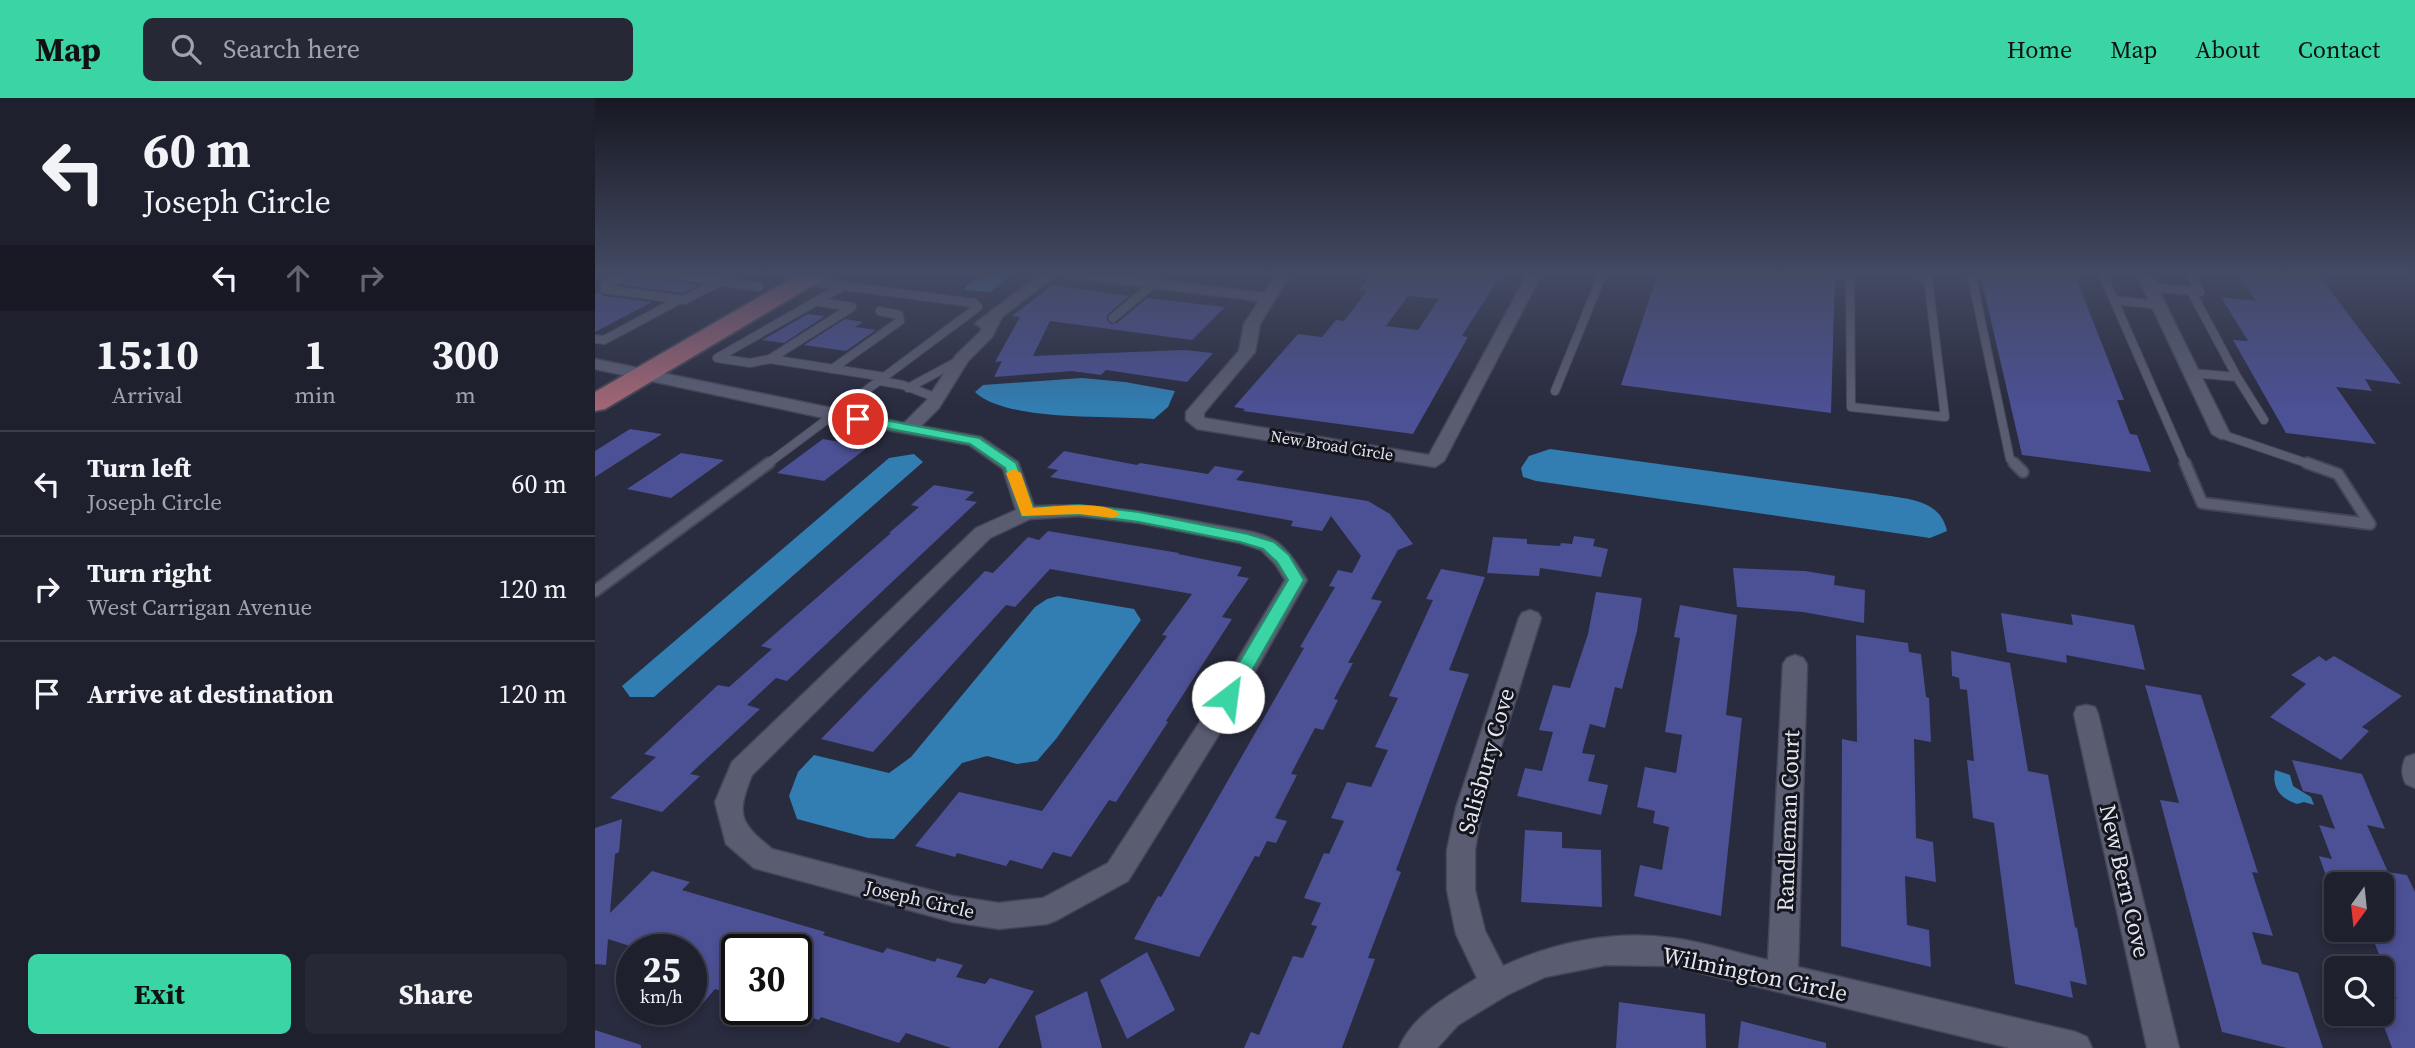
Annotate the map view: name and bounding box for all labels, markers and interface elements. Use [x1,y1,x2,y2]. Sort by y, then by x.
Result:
search box [143,18,633,81]
text: Map [35,27,101,72]
icon: search [167,30,205,68]
text: Search here [223,31,360,67]
text: Home [2007,33,2072,66]
text: Map [2110,33,2157,66]
text: About [2195,33,2260,66]
text: Contact [2298,33,2380,66]
text: 60 m [143,116,251,183]
icon: left [28,126,119,217]
text: Joseph Circle [143,180,331,224]
icon: left [206,259,244,297]
icon: ahead [279,259,317,297]
icon: right [352,259,390,297]
text: 15:10 [95,325,199,383]
text: 1 [304,325,327,383]
text: 300 [431,325,500,383]
text: Arrival [112,379,183,411]
text: min [294,379,336,411]
text: m [455,379,476,411]
pin [828,389,888,449]
icon: arrive [839,400,877,438]
street label: New Broad Circle [1269,424,1395,466]
text: Turn left [87,450,191,486]
icon: left [28,465,66,503]
text: 60 m [512,466,567,502]
text: Joseph Circle [87,486,222,518]
text: Turn right [87,555,211,591]
icon: right [28,570,66,608]
text: 120 m [499,571,567,607]
text: West Carrigan Avenue [87,591,312,623]
position arrow [1191,660,1265,734]
icon: arrive [28,675,66,713]
text: Arrive at destination [87,676,334,712]
text: 120 m [499,676,567,712]
street label: Salisbury Cove [1450,684,1522,838]
street label: Randleman Court [1769,729,1807,912]
street label: New Bern Cove [2092,801,2158,961]
north arrow [2324,872,2394,942]
map controls [2324,872,2394,1026]
street label: Joseph Circle [862,874,977,924]
speed limit sign: 30 [721,934,812,1025]
street label: Wilmington Circle [1659,939,1851,1009]
text: 25 [643,946,680,994]
button: Exit [28,954,291,1034]
button: Share [305,954,567,1034]
button: search [2324,956,2394,1026]
text: km/h [640,984,683,1009]

